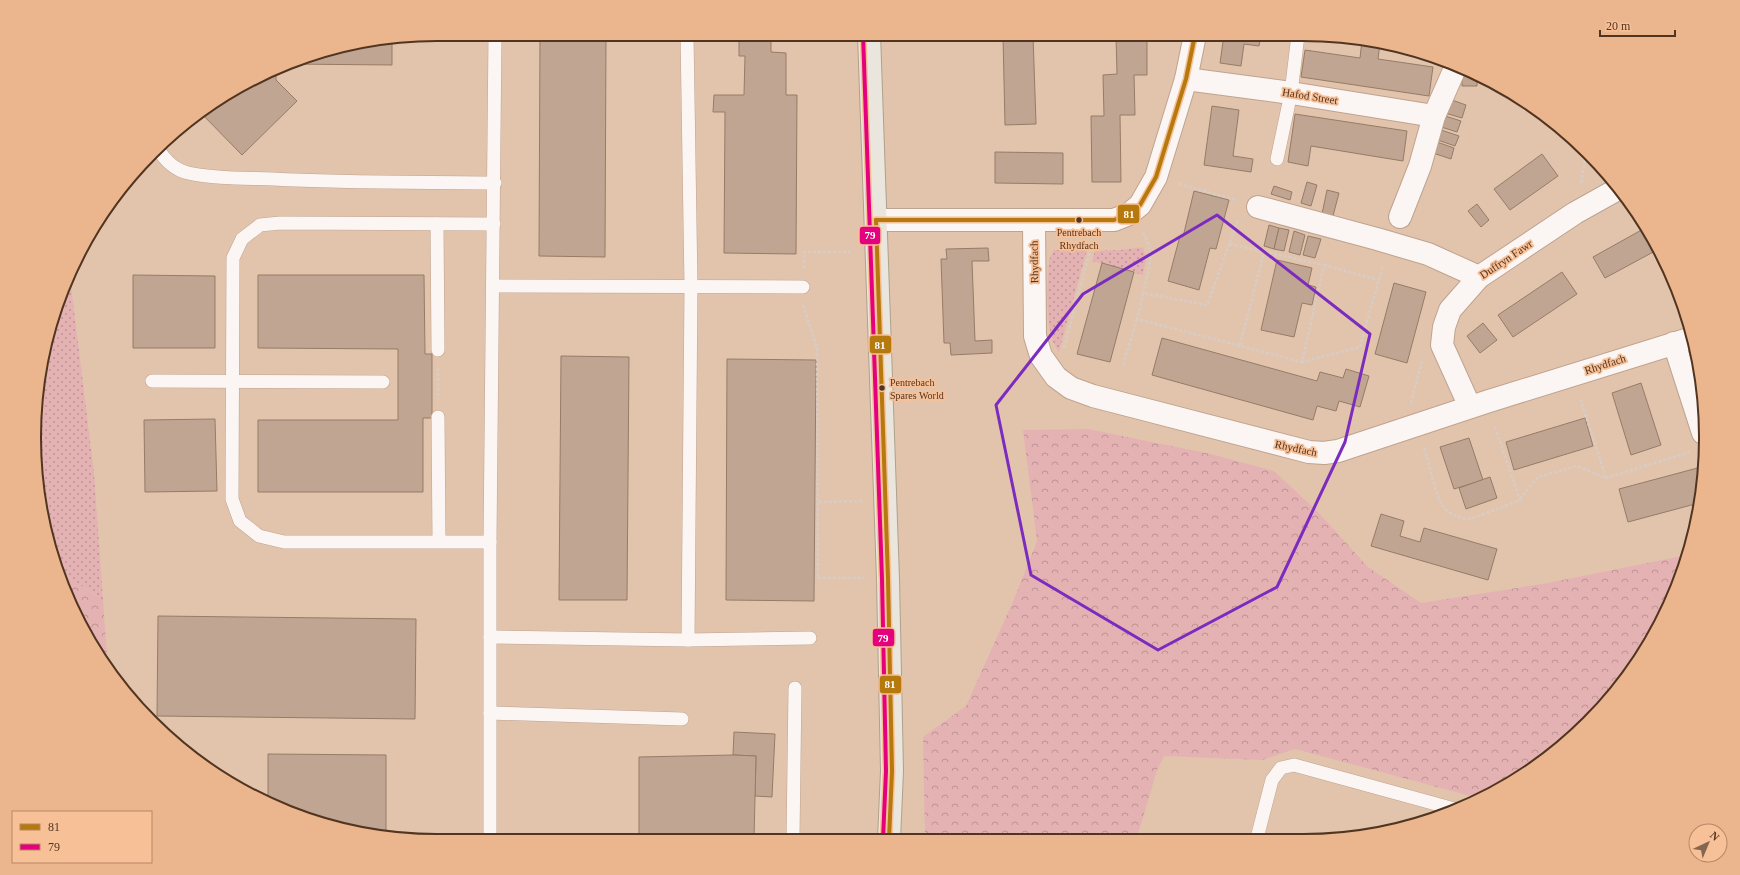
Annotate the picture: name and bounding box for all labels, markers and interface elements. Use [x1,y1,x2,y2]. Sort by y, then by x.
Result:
scale bar [1600,12,1675,38]
text: 20 m [1606,19,1631,33]
street label: Hafod Street [1281,86,1339,106]
line badge: 81 [1117,204,1140,224]
text: 81 [1124,208,1135,220]
marker: Pentrebach Rhydfach [1074,215,1084,225]
line badge: 79 [859,226,881,245]
place label: Pentrebach Rhydfach [1057,227,1101,251]
text: 79 [865,229,876,241]
street label: Duffryn Fawr [1478,237,1535,281]
street label: Rhydfach [1028,240,1040,283]
line badge: 81 [869,335,892,354]
text: 81 [875,339,886,351]
street label: Rhydfach [1583,352,1628,376]
place label: Pentrebach Spares World [890,377,944,401]
marker: Pentrebach Spares World [877,383,887,393]
street label: Rhydfach [1274,438,1319,458]
line badge: 79 [872,628,895,647]
text: 79 [878,632,889,644]
line badge: 81 [879,675,902,694]
text: 81 [885,678,896,690]
legend [12,811,152,863]
text: 81 [48,820,60,834]
north arrow [1688,823,1728,863]
text: N [1708,829,1722,843]
text: 79 [48,840,60,854]

